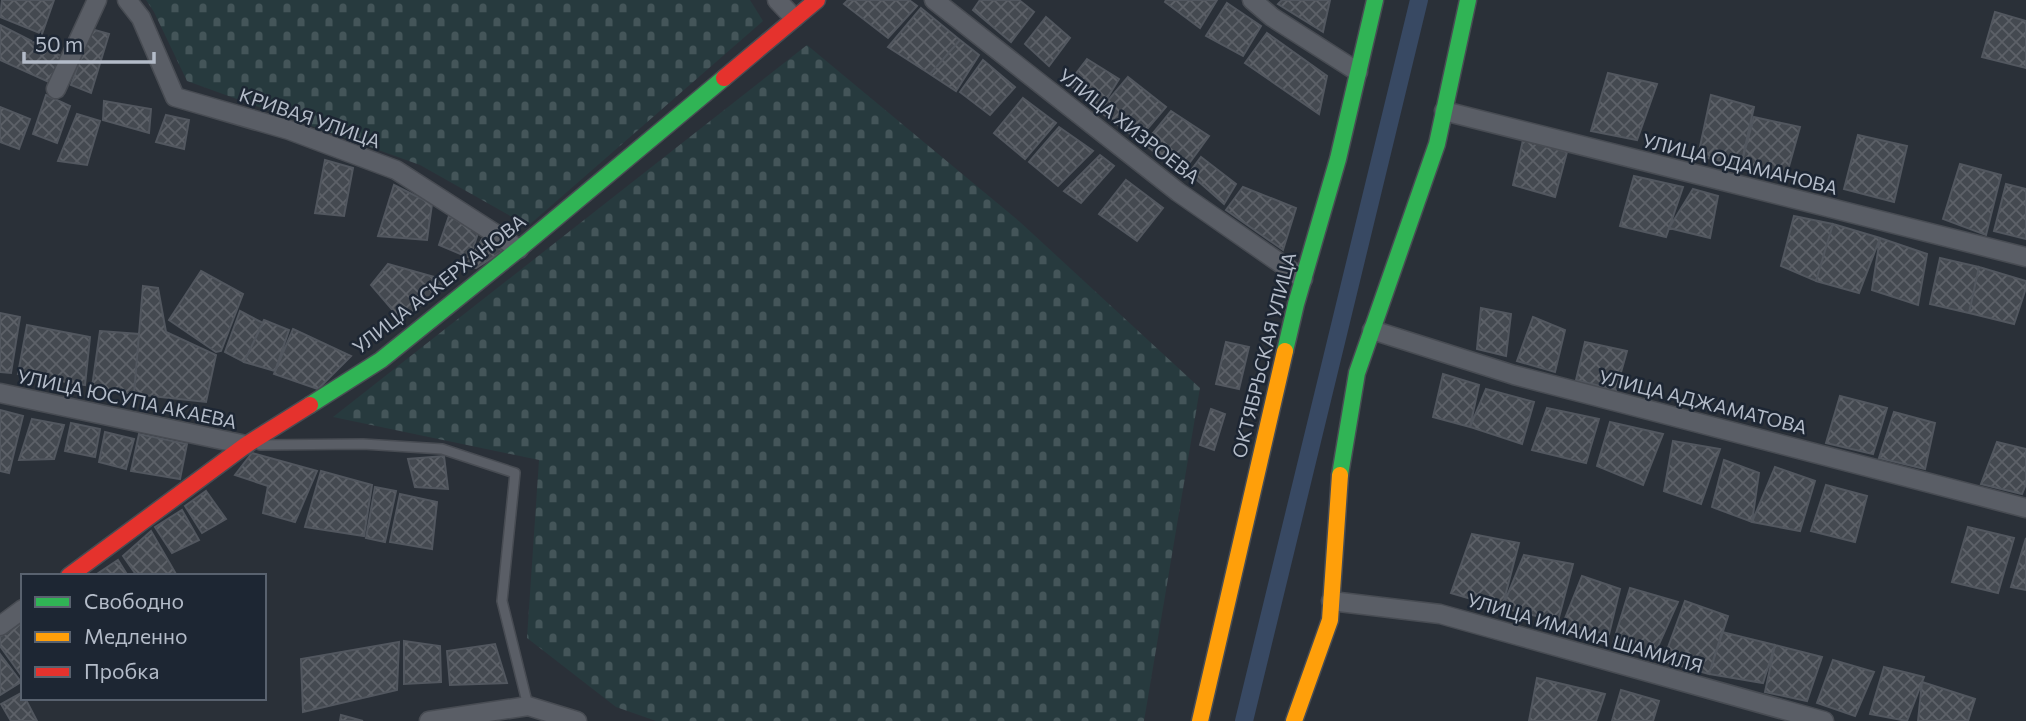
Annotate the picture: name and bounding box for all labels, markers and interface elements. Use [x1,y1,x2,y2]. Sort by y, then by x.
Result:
scale bar [24,21,154,65]
text: 50 m [35,31,83,56]
street label: УЛИЦА ХИЗРОЕВА [1054,63,1205,188]
street label: КРИВАЯ УЛИЦА [236,83,384,152]
street label: УЛИЦА ОДАМАНОВА [1640,128,1840,199]
street label: УЛИЦА АСКЕРХАНОВА [348,209,530,358]
street label: ОКТЯБРЬСКАЯ УЛИЦА [1227,250,1300,460]
street label: УЛИЦА ЮСУПА АКАЕВА [15,364,239,433]
street label: УЛИЦА АДЖАМАТОВА [1597,364,1810,439]
legend [21,574,266,700]
text: Свободно [84,588,184,613]
street label: УЛИЦА ИМАМА ШАМИЛЯ [1465,588,1706,677]
text: Медленно [84,623,188,648]
text: Пробка [84,658,159,683]

